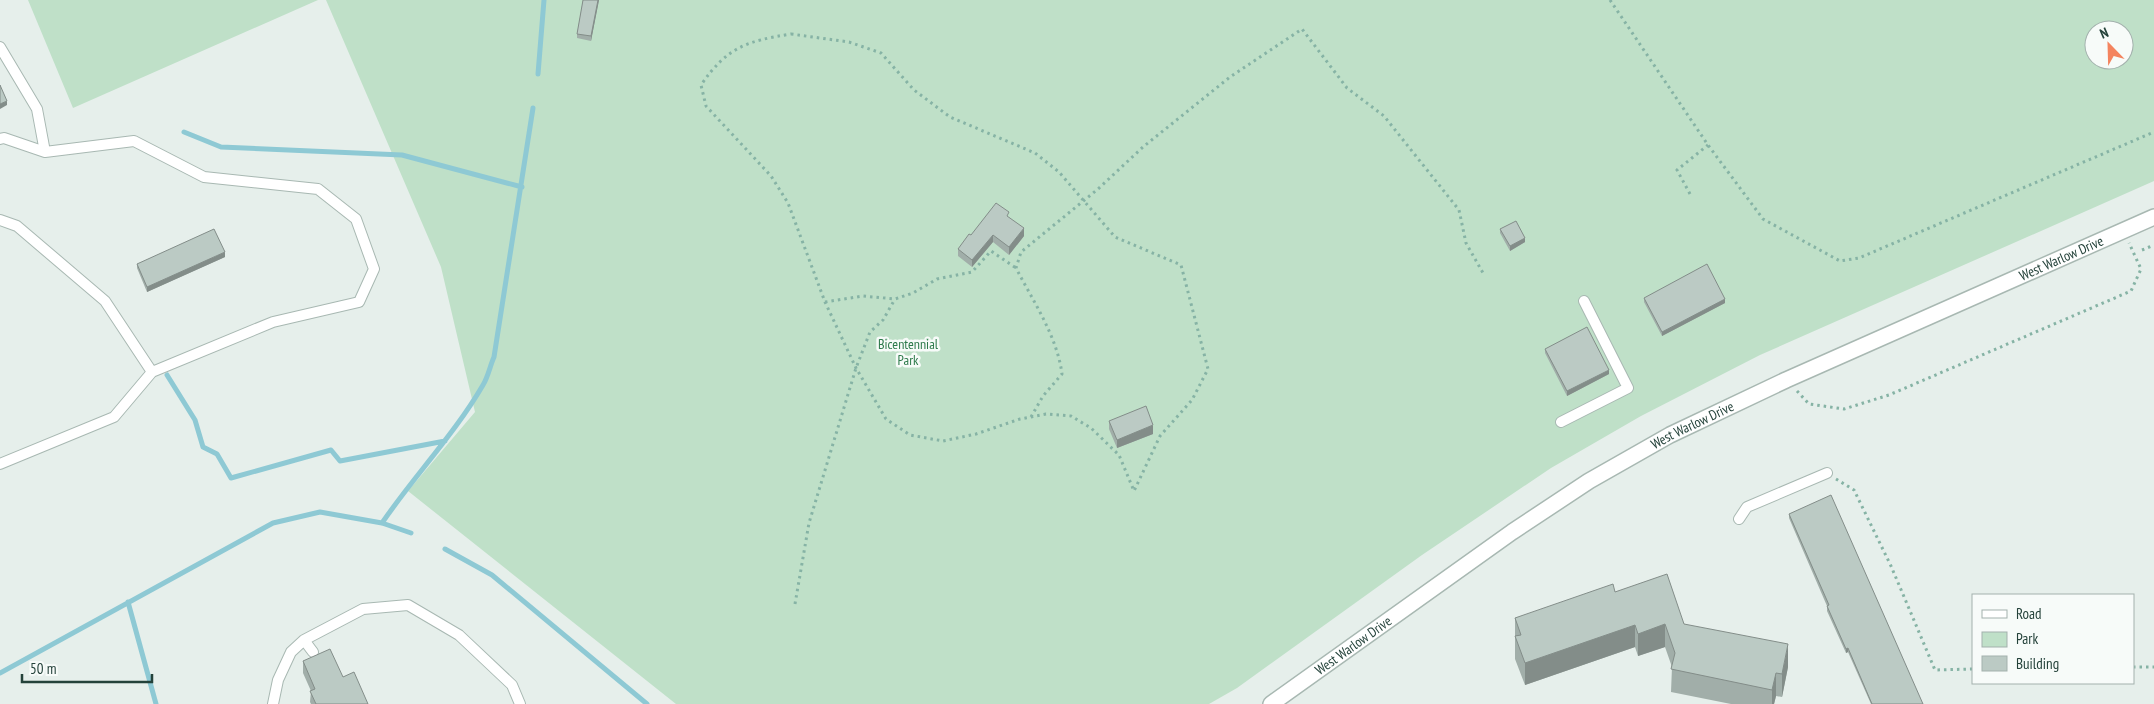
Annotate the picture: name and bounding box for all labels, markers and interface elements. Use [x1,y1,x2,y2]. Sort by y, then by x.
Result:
north arrow [2084,20,2134,70]
text: N [2097,23,2111,43]
street label: West Warlow Drive [2016,232,2106,285]
park label: Bicentennial Park [878,335,939,369]
street label: West Warlow Drive [1648,397,1737,453]
legend [1972,594,2134,684]
text: Road [2016,604,2042,623]
street label: West Warlow Drive [1311,612,1395,679]
text: Park [2016,629,2038,648]
scale bar [22,652,152,684]
text: Building [2016,654,2059,673]
text: 50 m [30,659,56,678]

